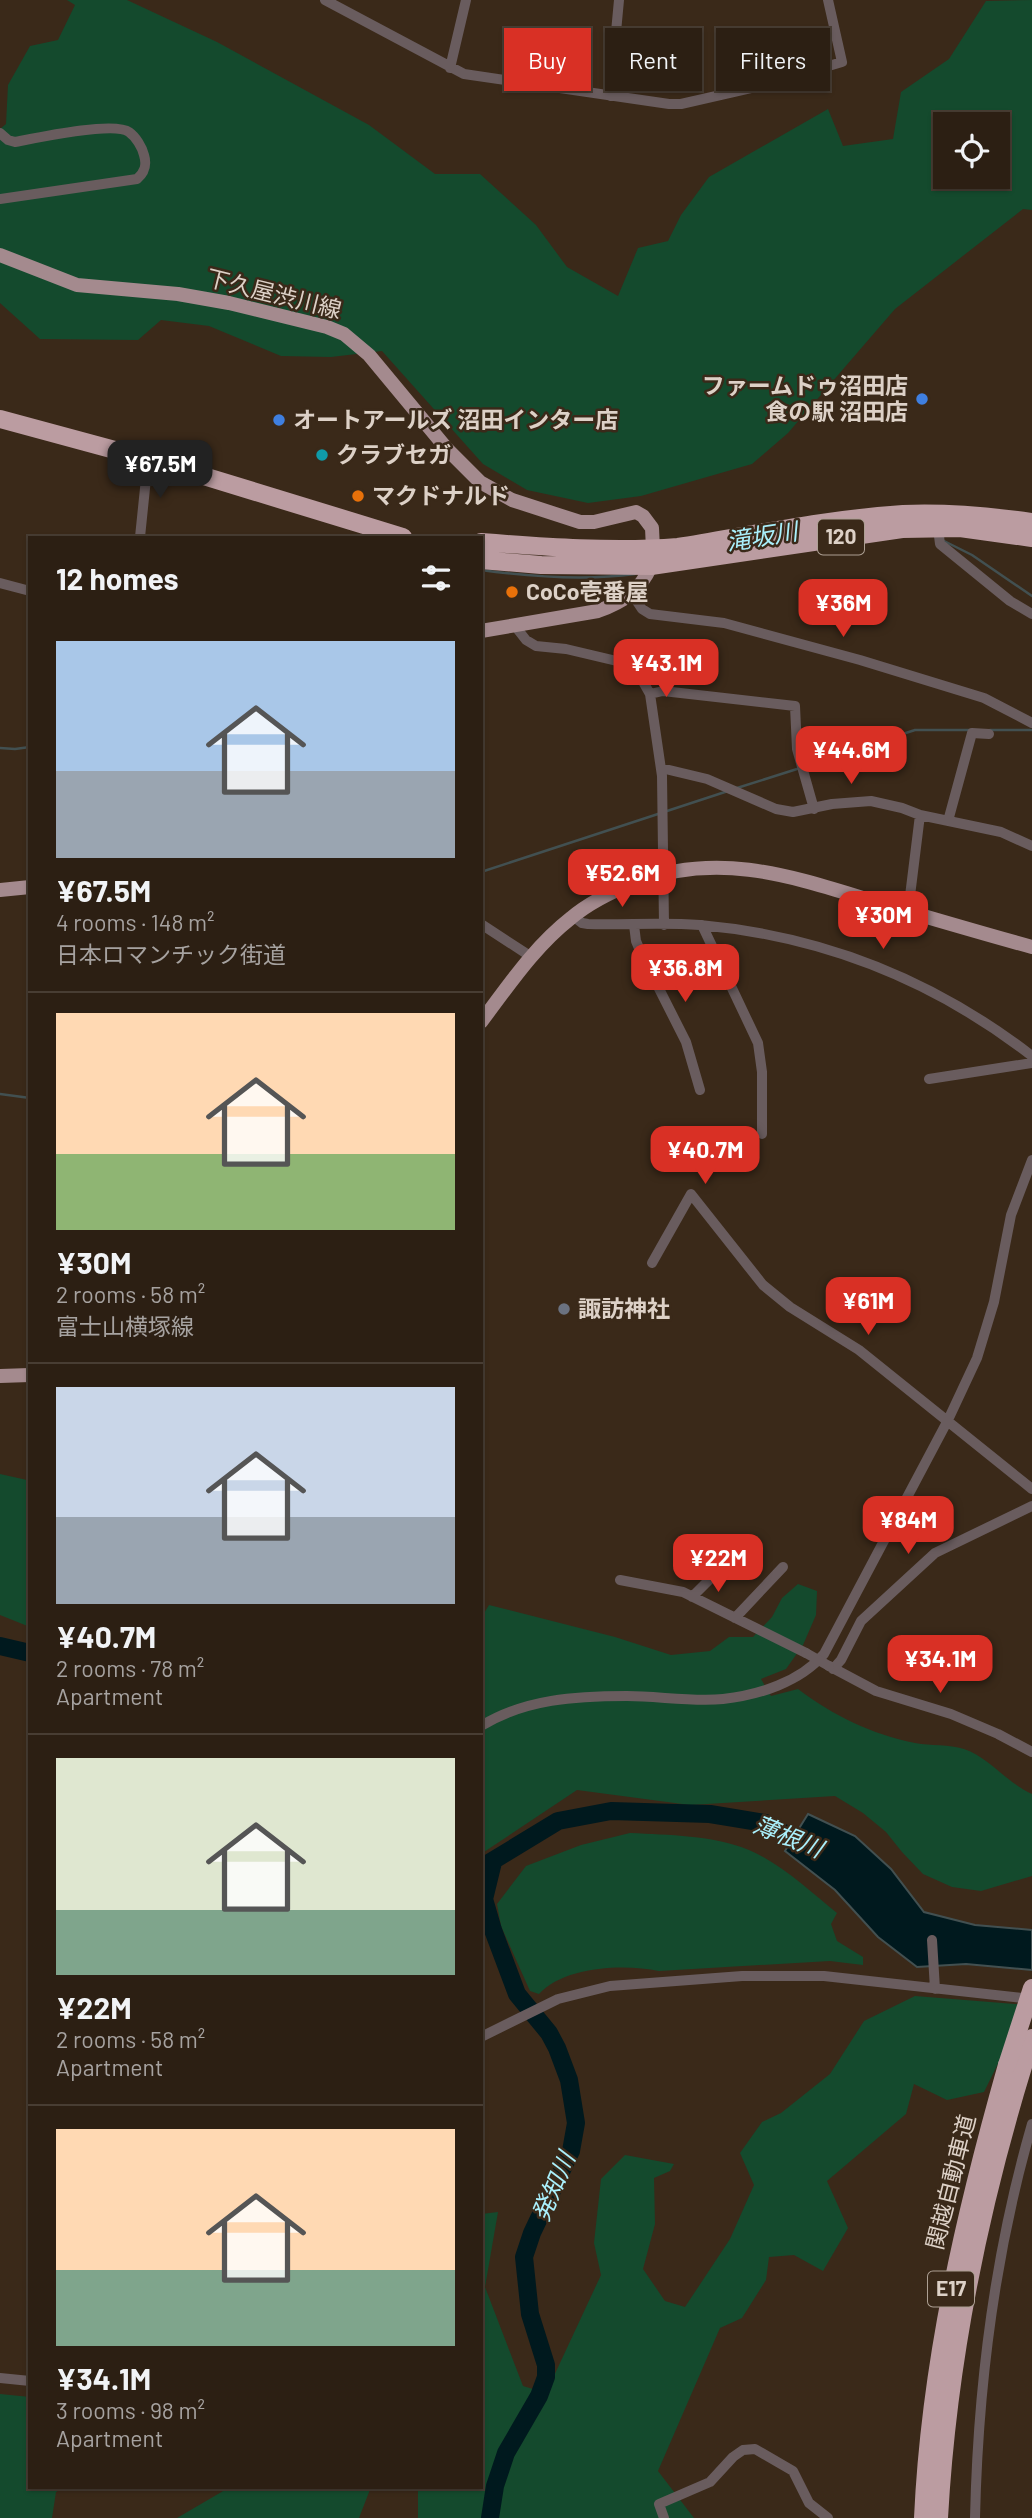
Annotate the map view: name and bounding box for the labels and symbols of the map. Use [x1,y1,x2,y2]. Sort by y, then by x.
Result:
street label: 下久屋渋川線 [204,263,345,323]
place label: ファームドゥ沼田店 食の駅 沼田店 [702,371,908,425]
marker: ファームドゥ沼田店 食の駅 沼田店 [914,391,930,407]
place label: オートアールズ 沼田インター店 [293,405,618,433]
marker: オートアールズ 沼田インター店 [271,412,287,428]
pin: ¥67.5M [103,440,217,500]
place label: クラブセガ [336,440,451,468]
marker: クラブセガ [314,447,330,463]
place label: マクドナルド [372,481,510,509]
marker: マクドナルド [350,488,366,504]
water label: 滝坂川 [724,515,803,555]
road number: 120 [818,520,864,554]
place label: CoCo壱番屋 [526,577,649,605]
pin: ¥36M [802,580,884,639]
marker: CoCo壱番屋 [504,584,520,600]
pin: ¥43.1M [609,640,723,699]
pin: ¥44.6M [794,726,908,786]
pin: ¥52.6M [565,850,679,909]
pin: ¥30M [842,892,924,951]
pin: ¥36.8M [628,944,742,1004]
pin: ¥40.7M [648,1126,762,1186]
pin: ¥61M [827,1278,909,1337]
place label: 諏訪神社 [578,1294,670,1322]
marker: 諏訪神社 [556,1301,572,1317]
pin: ¥84M [867,1496,949,1556]
pin: ¥22M [677,1534,759,1594]
pin: ¥34.1M [883,1636,997,1695]
water label: 薄根川 [750,1809,830,1864]
street label: 関越自動車道 [920,2111,980,2252]
water label: 発知川 [525,2145,581,2225]
road number: E17 [928,2272,974,2306]

